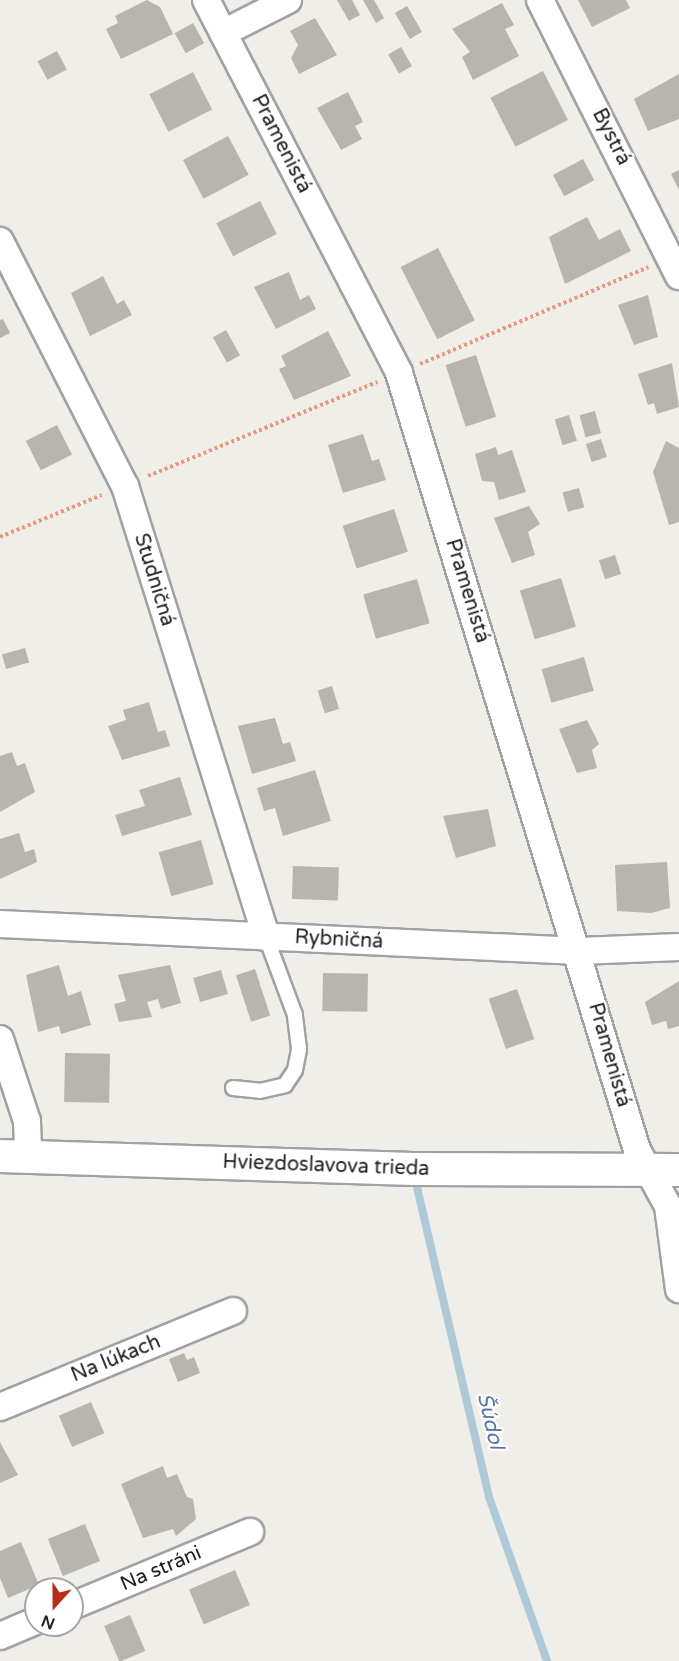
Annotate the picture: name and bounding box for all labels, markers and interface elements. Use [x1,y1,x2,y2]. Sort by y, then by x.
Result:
street label: Pramenistá [246,91,316,197]
street label: Bystrá [587,105,635,169]
street label: Studničná [129,531,179,629]
street label: Pramenistá [440,536,494,646]
street label: Rybničná [294,926,384,954]
street label: Pramenistá [583,1000,635,1110]
street label: Hviezdoslavova trieda [222,1150,430,1182]
street label: Na lúkach [68,1330,164,1388]
water label: Šúdol [471,1391,509,1451]
street label: Na stráni [117,1541,205,1597]
north arrow [24,1577,84,1637]
text: N [39,1610,58,1634]

